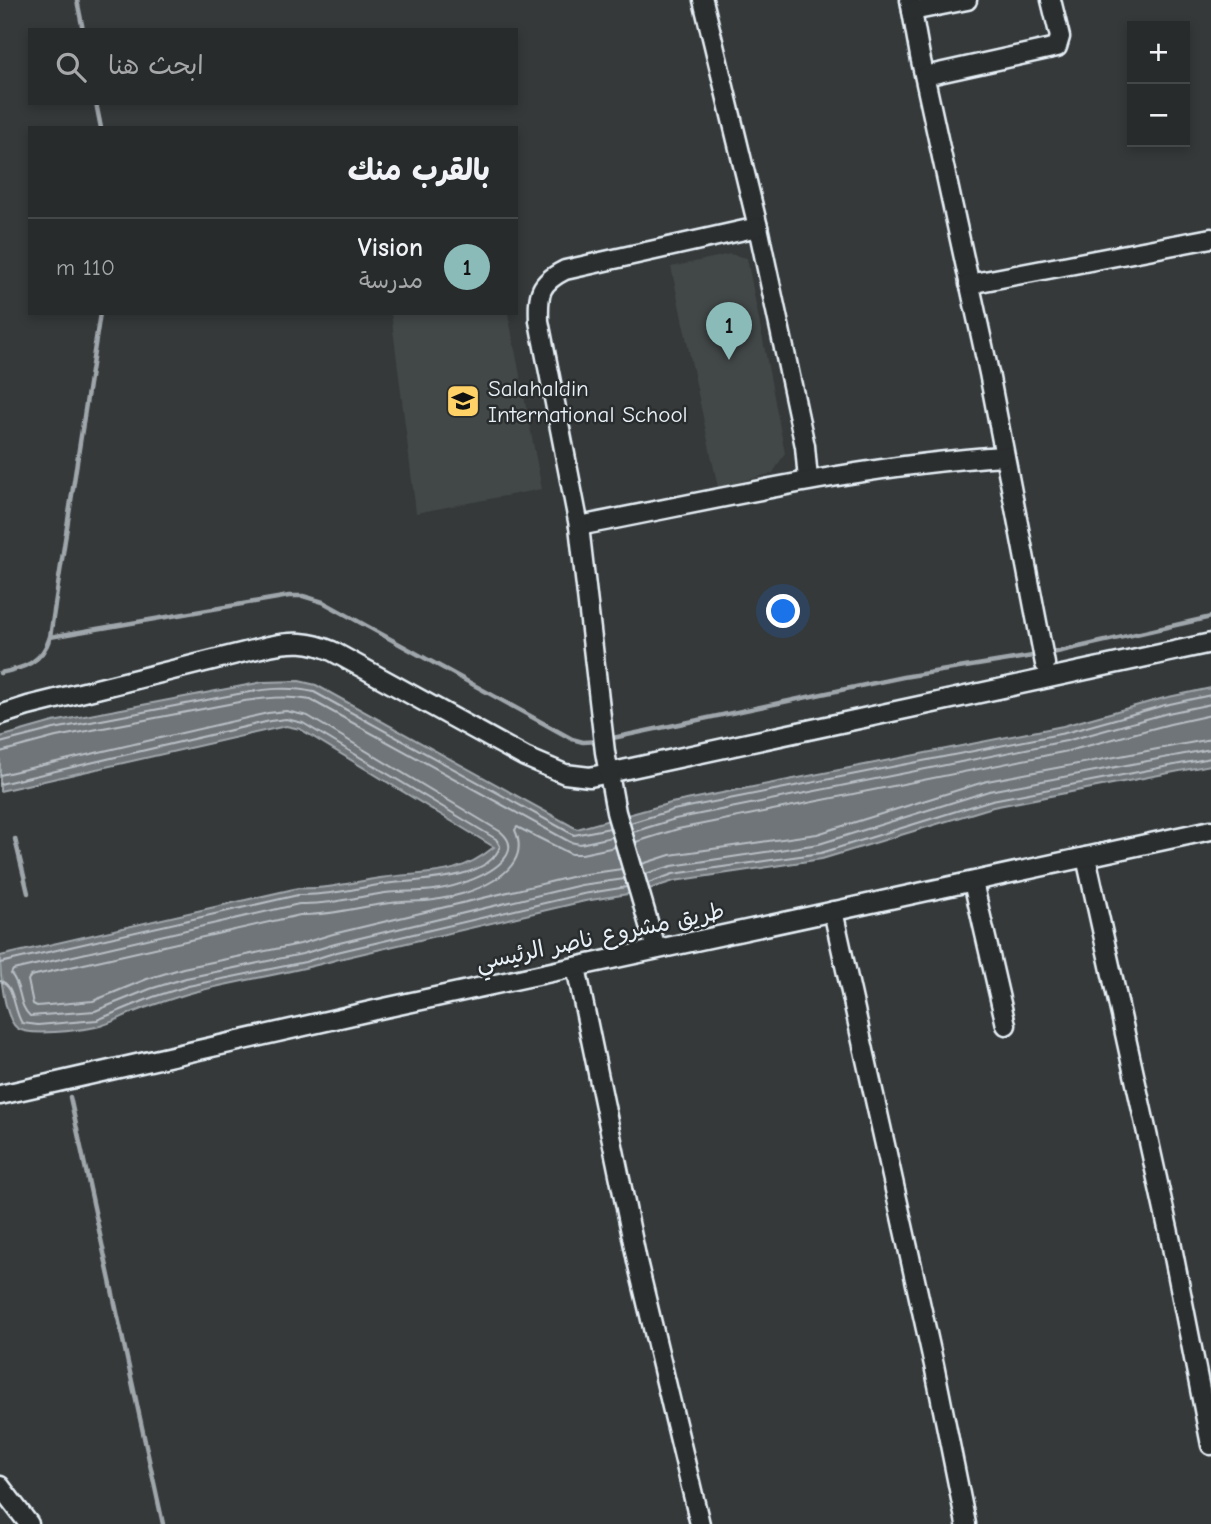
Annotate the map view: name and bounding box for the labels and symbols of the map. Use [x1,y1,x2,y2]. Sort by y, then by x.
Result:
pin: 1 [706,302,752,360]
place label: Salahaldin International School [488,375,688,428]
school or university icon: Salahaldin International School [444,382,482,420]
your location [766,594,800,628]
street label: طريق مشروع ناصر الرئيسي [473,897,728,983]

